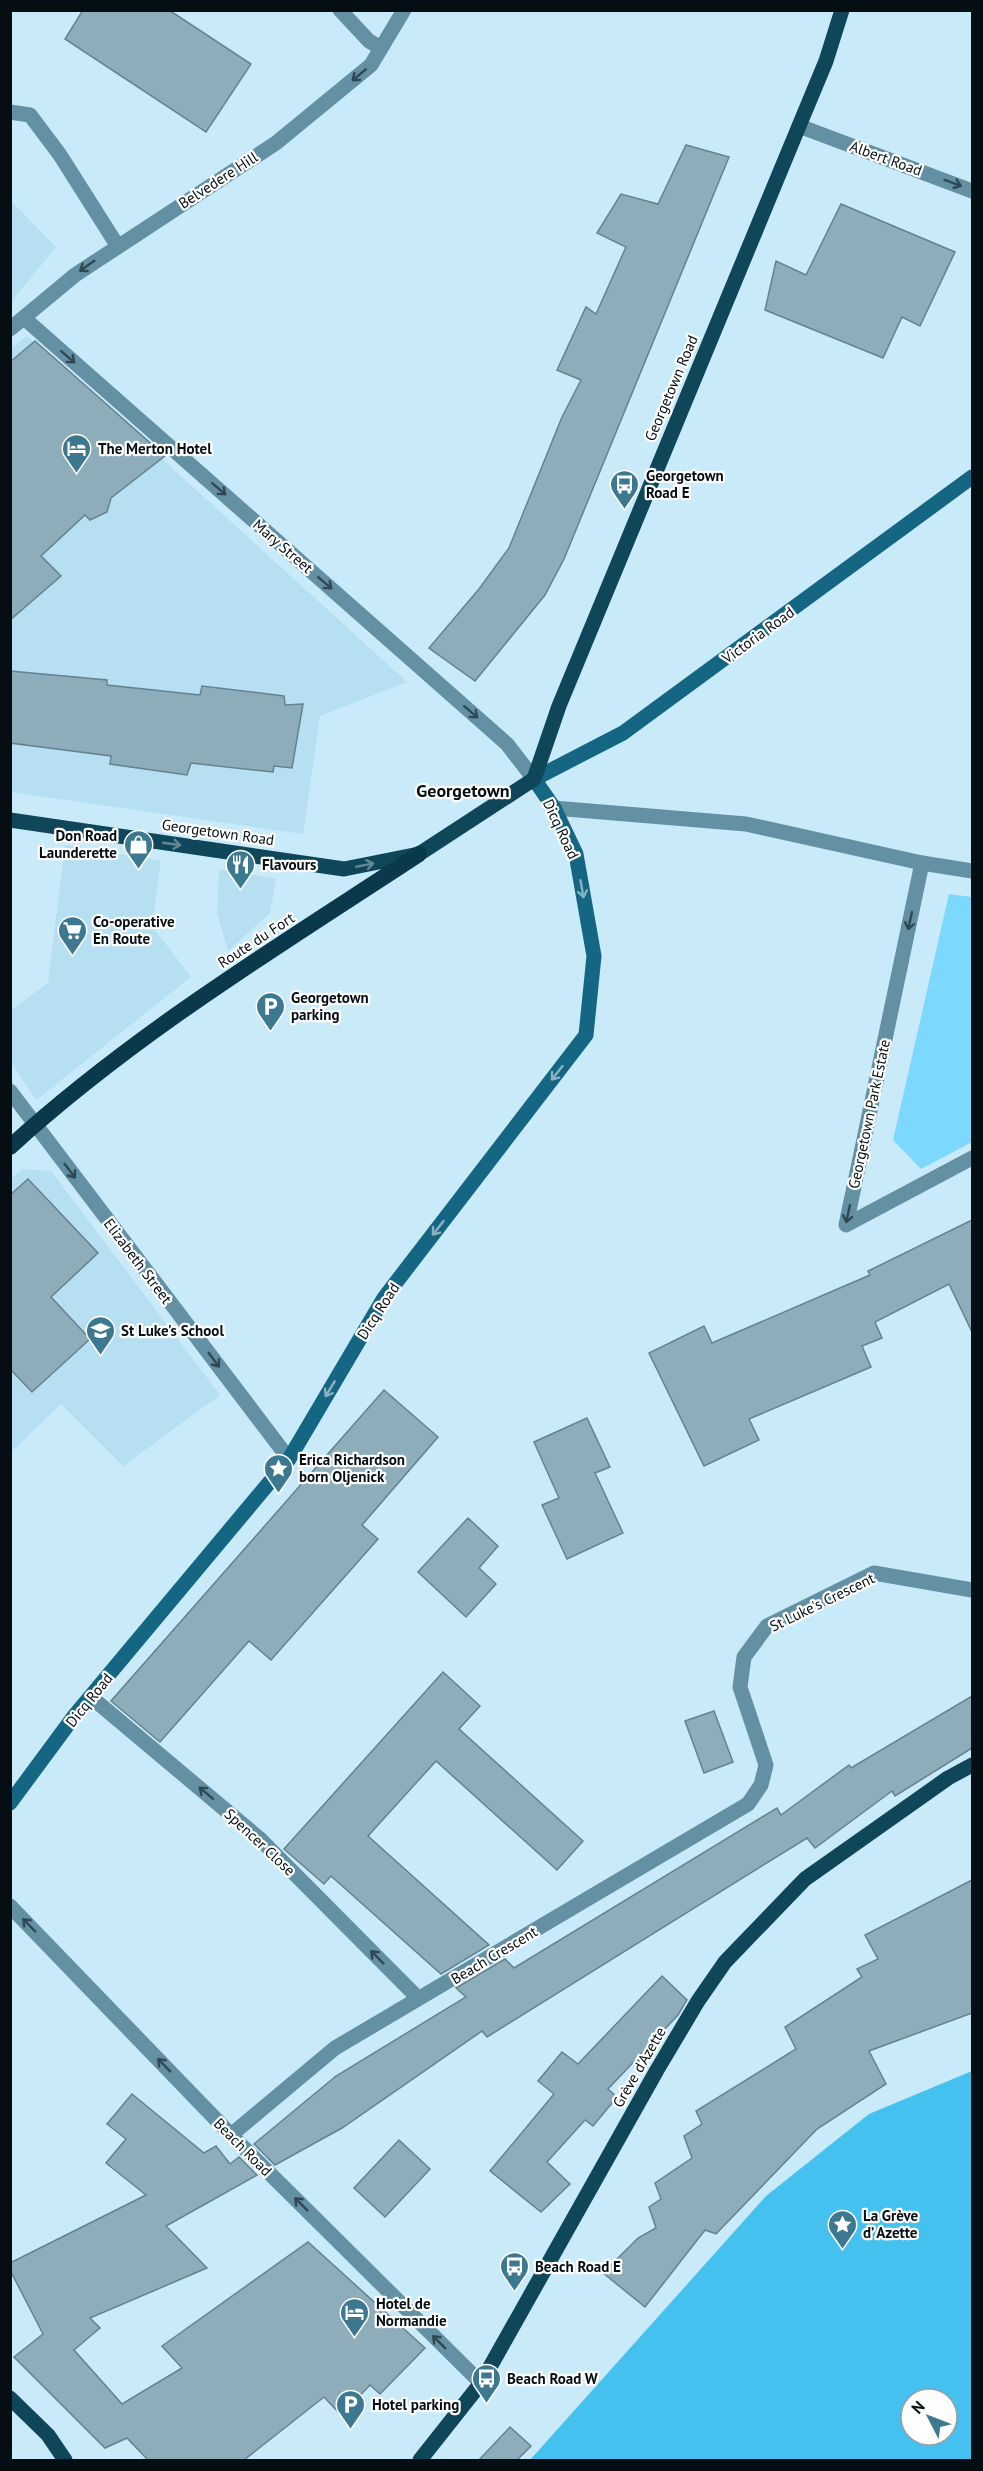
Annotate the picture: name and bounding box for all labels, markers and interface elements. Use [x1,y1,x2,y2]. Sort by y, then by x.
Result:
one-way arrow [352,68,367,82]
street label: Albert Road [847,136,925,180]
street label: Belvedere Hill [175,147,262,213]
one-way arrow [943,179,961,190]
one-way arrow [80,260,96,272]
street label: Georgetown Road [640,332,702,444]
one-way arrow [60,350,75,364]
hotel icon: The Merton Hotel [61,432,93,474]
place label: The Merton Hotel [98,439,212,458]
place label: Georgetown Road E [646,466,724,502]
bus stop icon: Georgetown Road E [609,468,641,510]
one-way arrow [211,482,226,496]
street label: Mary Street [249,515,317,577]
one-way arrow [317,576,332,590]
street label: Victoria Road [717,602,798,668]
one-way arrow [464,705,479,719]
district label: Georgetown [416,779,510,802]
street label: Dicq Road [539,796,583,862]
street label: Georgetown Road [161,815,275,849]
place label: Don Road Launderette [39,826,117,862]
shop icon: Don Road Launderette [122,828,154,870]
one-way arrow [162,838,182,849]
restaurant icon: Flavours [225,848,257,890]
place label: Flavours [262,855,316,874]
one-way arrow [355,859,374,870]
one-way arrow [577,879,588,899]
street label: Route du Fort [214,908,298,972]
one-way arrow [903,911,915,930]
place label: Co-operative En Route [93,912,175,948]
supermarket icon: Co-operative En Route [56,914,88,956]
place label: Georgetown parking [291,988,369,1024]
parking icon: Georgetown parking [254,990,286,1032]
street label: Georgetown Park Estate [844,1038,894,1190]
one-way arrow [551,1065,564,1081]
one-way arrow [64,1163,77,1179]
one-way arrow [842,1204,853,1224]
street label: Elizabeth Street [100,1215,176,1307]
one-way arrow [432,1219,445,1235]
street label: Dicq Road [353,1279,403,1343]
school or university icon: St Luke's School [84,1314,116,1356]
place label: St Luke's School [121,1321,224,1340]
one-way arrow [207,1352,220,1368]
one-way arrow [324,1380,336,1397]
place label: Erica Richardson born Oljenick [299,1450,405,1486]
place icon: Erica Richardson born Oljenick [262,1452,294,1494]
street label: St Luke's Crescent [766,1568,878,1636]
street label: Dicq Road [61,1669,117,1731]
one-way arrow [199,1786,214,1800]
street label: Spencer Close [221,1804,299,1880]
one-way arrow [22,1918,36,1933]
street label: Beach Crescent [447,1922,541,1988]
one-way arrow [369,1949,384,1964]
street label: Grève d'Azette [608,2023,670,2111]
one-way arrow [157,2058,171,2073]
street label: Beach Road [210,2114,276,2180]
one-way arrow [294,2197,308,2212]
place label: La Grève d’ Azette [863,2206,919,2242]
place icon: La Grève d’ Azette [826,2208,858,2250]
bus stop icon: Beach Road E [498,2250,530,2292]
place label: Beach Road E [535,2257,621,2276]
place label: Hotel de Normandie [376,2294,447,2330]
hotel icon: Hotel de Normandie [339,2296,371,2338]
one-way arrow [432,2335,447,2349]
bus stop icon: Beach Road W [470,2362,502,2404]
place label: Beach Road W [507,2369,598,2388]
north arrow [899,2387,959,2447]
parking icon: Hotel parking [335,2388,367,2430]
place label: Hotel parking [372,2395,459,2414]
text: N [907,2396,929,2418]

